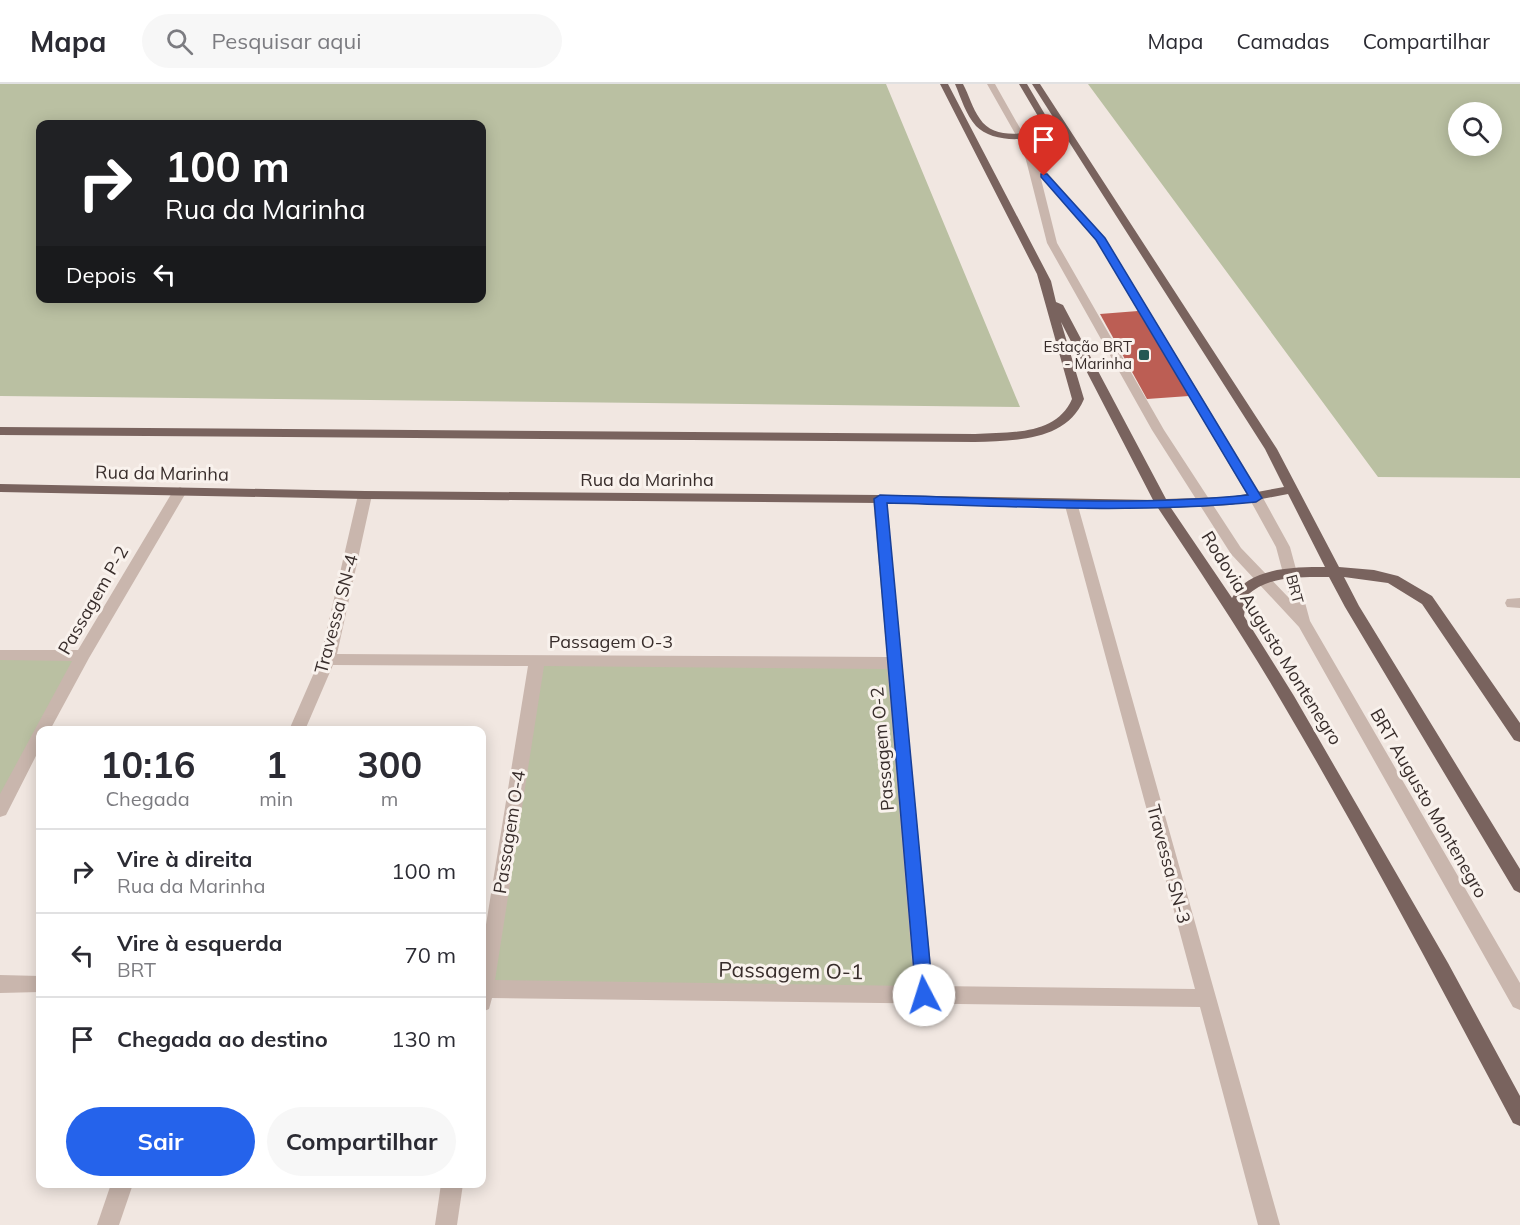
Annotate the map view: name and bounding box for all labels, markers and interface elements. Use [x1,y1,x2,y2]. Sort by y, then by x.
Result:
search box [142,14,562,68]
text: Mapa [30,24,106,59]
icon: search [163,25,196,58]
text: Pesquisar aqui [211,27,361,55]
text: Mapa [1148,28,1203,54]
text: Camadas [1236,28,1330,54]
text: Compartilhar [1363,28,1490,54]
map controls [1448,102,1502,156]
button: search [1448,102,1502,156]
pin [1018,114,1069,176]
icon: arrive [1027,123,1060,156]
text: 100 m [165,140,290,193]
icon: right [66,144,144,222]
text: Rua da Marinha [165,192,365,226]
icon: left [148,258,181,291]
text: Depois [66,261,136,289]
place label: Estação BRT - Marinha [1043,337,1132,373]
marker: Estação BRT - Marinha [1137,348,1151,362]
street label: Rua da Marinha [95,460,229,486]
street label: Rua da Marinha [580,468,714,491]
street label: Rodovia Augusto Montenegro [1197,527,1347,749]
street label: Passagem P-2 [53,542,133,658]
street label: Travessa SN-4 [309,552,363,676]
street label: BRT [1282,572,1308,606]
street label: Passagem O-3 [549,630,673,653]
street label: Passagem O-2 [865,686,899,812]
street label: BRT Augusto Montenegro [1365,704,1493,902]
text: 10:16 [100,742,195,787]
text: 1 [265,742,287,787]
text: 300 [357,742,422,787]
street label: Passagem O-4 [488,769,530,895]
text: Chegada [105,786,190,811]
text: min [259,786,293,811]
text: m [381,786,398,811]
street label: Travessa SN-3 [1142,802,1196,926]
text: Vire à direita [117,845,252,873]
icon: right [66,855,99,888]
text: 100 m [391,857,456,885]
text: Rua da Marinha [117,873,265,898]
text: Vire à esquerda [117,929,282,957]
icon: left [66,939,99,972]
text: 70 m [405,941,456,969]
street label: Passagem O-1 [718,956,864,984]
text: BRT [117,957,156,982]
position arrow [892,963,956,1027]
icon: arrive [66,1023,99,1056]
text: Chegada ao destino [117,1025,328,1053]
text: 130 m [391,1025,456,1053]
button: Sair [66,1107,255,1176]
button: Compartilhar [267,1107,456,1176]

